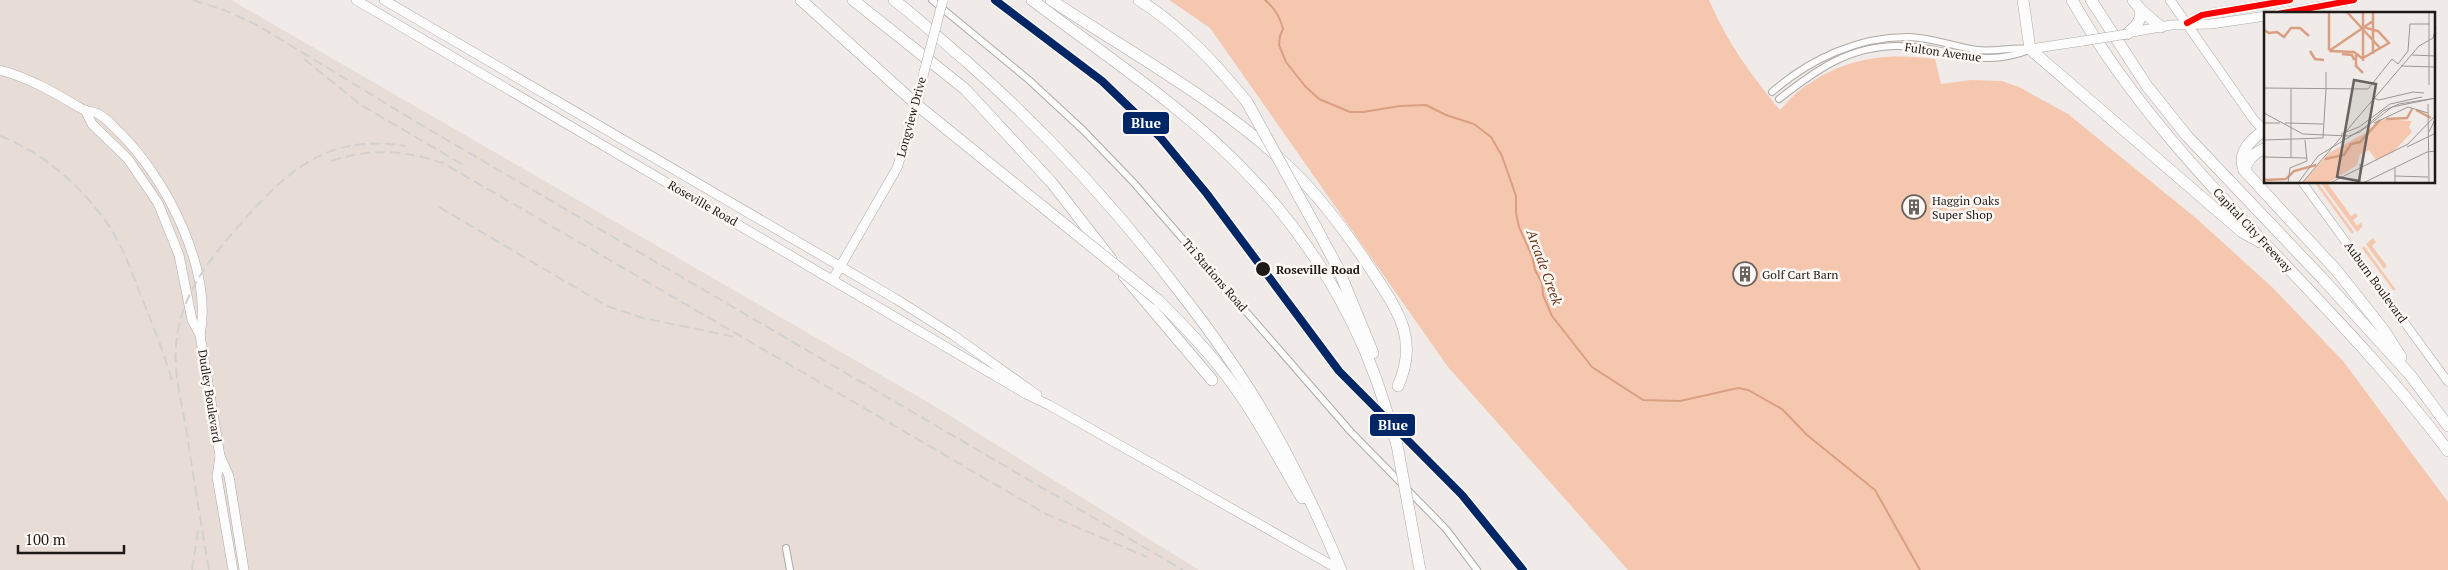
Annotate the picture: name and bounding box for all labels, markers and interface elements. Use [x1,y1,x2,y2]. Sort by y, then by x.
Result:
inset map [2264,12,2436,184]
street label: Fulton Avenue [1904,39,1982,65]
street label: Longview Drive [893,75,929,159]
line badge: Blue [1122,111,1170,135]
text: Blue [1131,113,1161,132]
street label: Roseville Road [666,177,741,229]
street label: Capital City Freeway [2210,185,2297,276]
place label: Haggin Oaks Super Shop [1932,193,1999,222]
building icon: Haggin Oaks Super Shop [1901,194,1927,220]
water label: Arcade Creek [1522,226,1568,308]
street label: Tri Stations Road [1179,235,1251,315]
street label: Auburn Boulevard [2341,238,2411,326]
marker: Roseville Road [1254,260,1272,278]
building icon: Golf Cart Barn [1732,261,1758,287]
place label: Roseville Road [1276,262,1361,277]
place label: Golf Cart Barn [1762,267,1838,282]
street label: Dudley Boulevard [195,348,225,444]
line badge: Blue [1369,413,1416,437]
text: Blue [1378,415,1408,434]
scale bar [18,522,124,554]
text: 100 m [25,529,66,549]

